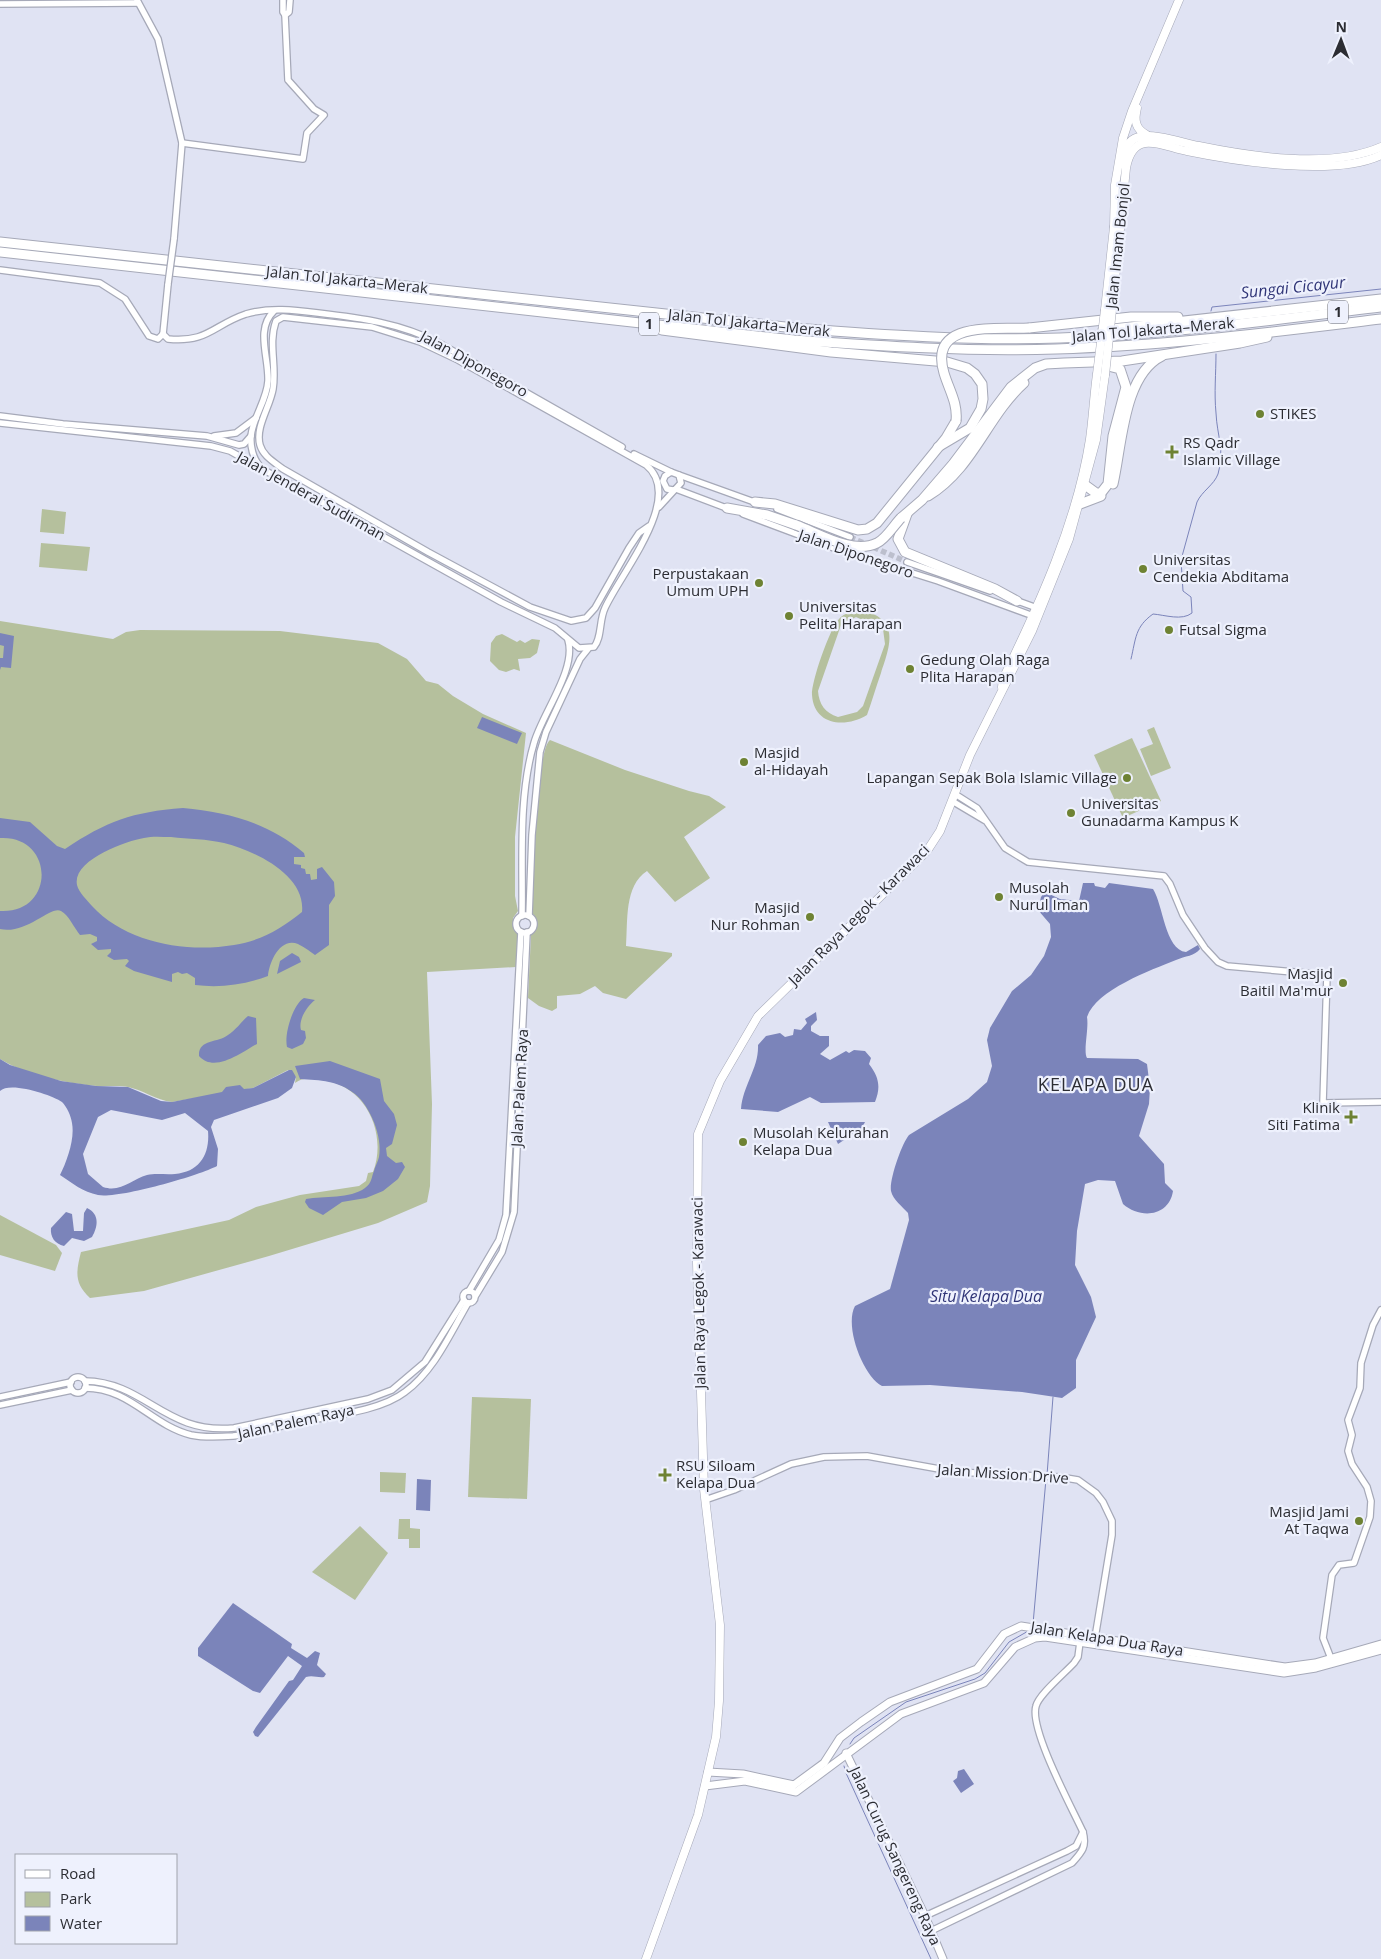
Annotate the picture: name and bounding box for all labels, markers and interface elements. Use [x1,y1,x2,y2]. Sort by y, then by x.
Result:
north arrow [1316,15,1366,65]
text: N [1335,17,1347,36]
street label: Jalan Imam Bonjol [1100,182,1134,312]
street label: Jalan Tol Jakarta–Merak [263,260,429,297]
water label: Sungai Cicayur [1240,271,1347,303]
road number: 1 [1328,300,1348,324]
street label: Jalan Tol Jakarta–Merak [665,303,831,340]
road number: 1 [639,312,659,336]
street label: Jalan Tol Jakarta–Merak [1069,312,1235,346]
street label: Jalan Diponegoro [415,324,532,401]
place label: STIKES [1270,403,1316,423]
marker: STIKES [1254,408,1266,420]
place label: RS Qadr Islamic Village [1183,432,1280,469]
street label: Jalan Jenderal Sudirman [232,445,389,544]
marker: RS Qadr Islamic Village [1165,445,1179,459]
street label: Jalan Diponegoro [794,523,917,582]
place label: Universitas Cendekia Abditama [1153,549,1289,586]
place label: Perpustakaan Umum UPH [652,563,749,600]
marker: Universitas Cendekia Abditama [1137,563,1149,575]
marker: Perpustakaan Umum UPH [753,577,765,589]
place label: Universitas Pelita Harapan [799,596,902,633]
marker: Universitas Pelita Harapan [783,610,795,622]
place label: Futsal Sigma [1179,619,1267,639]
marker: Futsal Sigma [1163,624,1175,636]
place label: Gedung Olah Raga Plita Harapan [920,649,1050,686]
marker: Gedung Olah Raga Plita Harapan [904,663,916,675]
place label: Masjid al-Hidayah [754,742,828,779]
marker: Masjid al-Hidayah [738,756,750,768]
place label: Lapangan Sepak Bola Islamic Village [866,767,1117,787]
marker: Lapangan Sepak Bola Islamic Village [1121,772,1133,784]
place label: Universitas Gunadarma Kampus K [1081,793,1239,830]
marker: Universitas Gunadarma Kampus K [1065,807,1077,819]
street label: Jalan Raya Legok - Karawaci [782,839,933,991]
place label: Musolah Nurul Iman [1009,877,1088,914]
marker: Musolah Nurul Iman [993,891,1005,903]
place label: Masjid Nur Rohman [711,897,800,934]
marker: Masjid Nur Rohman [804,911,816,923]
place label: Masjid Baitil Ma'mur [1240,963,1333,1000]
marker: Masjid Baitil Ma'mur [1337,977,1349,989]
street label: Jalan Palem Raya [506,1028,532,1150]
district label: KELAPA DUA [1038,1072,1154,1096]
place label: Klinik Siti Fatima [1268,1097,1340,1134]
marker: Klinik Siti Fatima [1344,1110,1358,1124]
place label: Musolah Kelurahan Kelapa Dua [753,1122,889,1159]
marker: Musolah Kelurahan Kelapa Dua [737,1136,749,1148]
street label: Jalan Raya Legok - Karawaci [686,1197,710,1391]
water label: Situ Kelapa Dua [930,1285,1042,1307]
street label: Jalan Palem Raya [234,1399,356,1444]
place label: RSU Siloam Kelapa Dua [676,1455,756,1492]
street label: Jalan Mission Drive [935,1458,1069,1488]
marker: RSU Siloam Kelapa Dua [658,1468,672,1482]
place label: Masjid Jami At Taqwa [1269,1501,1349,1538]
marker: Masjid Jami At Taqwa [1353,1515,1365,1527]
street label: Jalan Kelapa Dua Raya [1027,1616,1185,1660]
street label: Jalan Curug Sangereng Raya [845,1761,946,1948]
legend [15,1854,178,1944]
text: Road [60,1863,96,1883]
text: Park [60,1888,91,1908]
text: Water [60,1913,102,1933]

